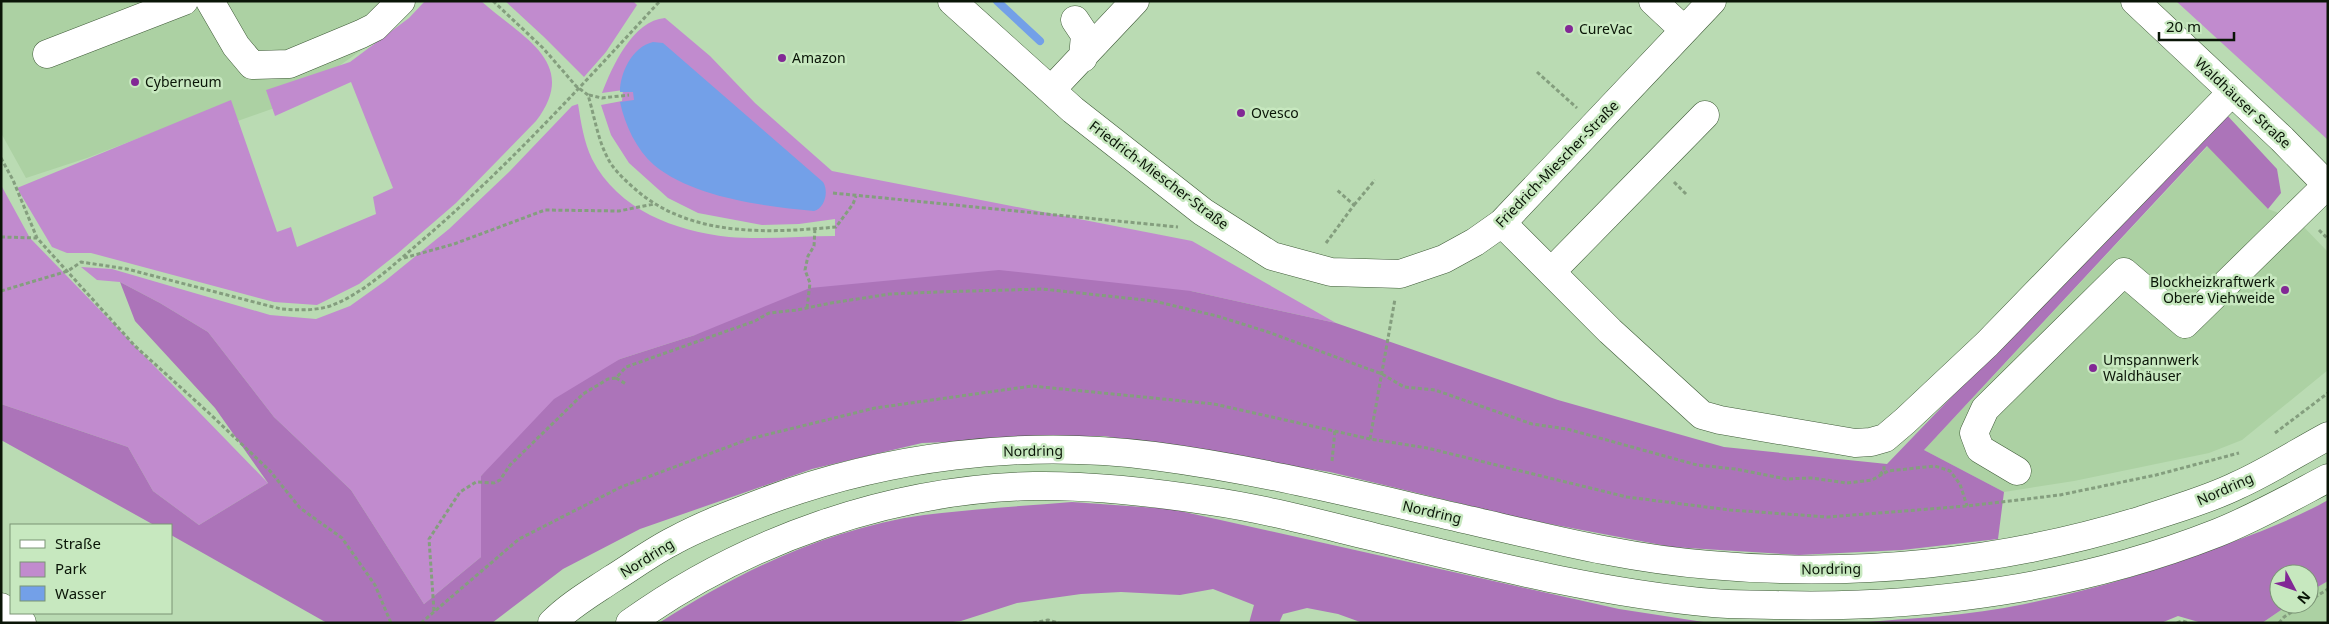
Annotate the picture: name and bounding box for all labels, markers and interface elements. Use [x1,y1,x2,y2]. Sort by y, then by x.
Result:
scale bar [2159,10,2234,42]
text: 20 m [2166,16,2201,36]
place label: CureVac [1579,19,1633,38]
marker: CureVac [1563,23,1575,35]
place label: Amazon [792,48,846,67]
marker: Amazon [776,52,788,64]
street label: Waldhäuser Straße [2191,53,2296,152]
place label: Cyberneum [145,72,222,91]
marker: Cyberneum [129,76,141,88]
street label: Friedrich-Miescher-Straße [1491,96,1622,231]
place label: Ovesco [1251,103,1299,122]
marker: Ovesco [1235,107,1247,119]
street label: Friedrich-Miescher-Straße [1086,116,1233,233]
place label: Blockheizkraftwerk Obere Viehweide [2150,272,2276,307]
marker: Blockheizkraftwerk Obere Viehweide [2279,284,2291,296]
place label: Umspannwerk Waldhäuser [2103,350,2199,385]
marker: Umspannwerk Waldhäuser [2087,362,2099,374]
street label: Nordring [1003,440,1063,461]
street label: Nordring [2194,468,2256,509]
street label: Nordring [1401,496,1463,528]
legend [10,524,172,614]
text: Straße [55,533,101,553]
street label: Nordring [616,534,677,582]
text: Park [55,558,87,578]
street label: Nordring [1801,558,1861,579]
north arrow [2269,564,2319,614]
text: Wasser [55,583,106,603]
text: N [2293,587,2315,608]

